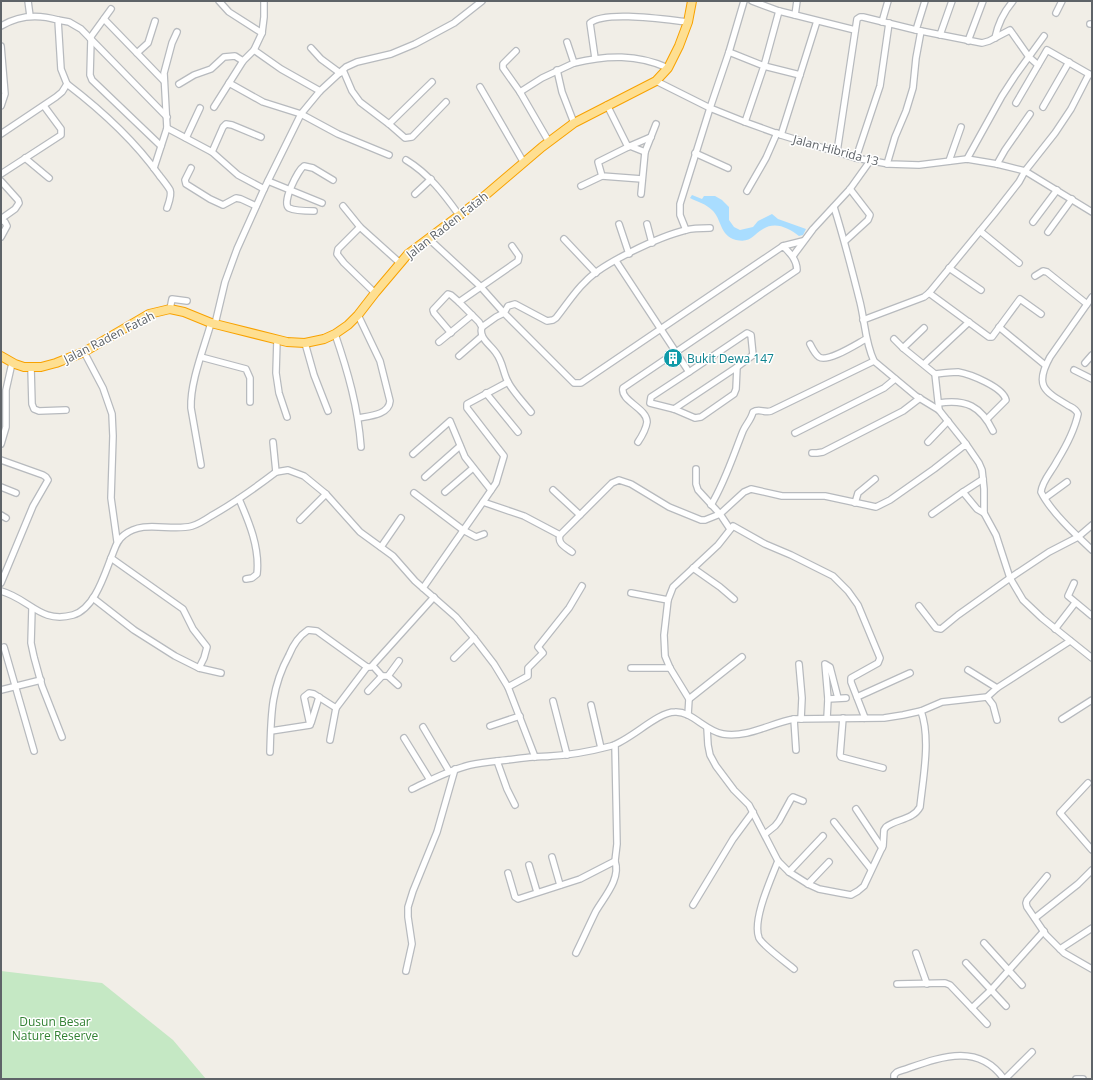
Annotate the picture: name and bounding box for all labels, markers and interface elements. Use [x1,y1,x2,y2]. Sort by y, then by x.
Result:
street label: Jalan Hibrida 13 [790,130,881,170]
street label: Jalan Raden Fatah [402,188,492,263]
street label: Jalan Raden Fatah [60,307,157,368]
building icon: Bukit Dewa 147 [662,347,684,369]
place label: Bukit Dewa 147 [687,350,774,367]
park label: Dusun Besar Nature Reserve [12,1013,98,1044]

